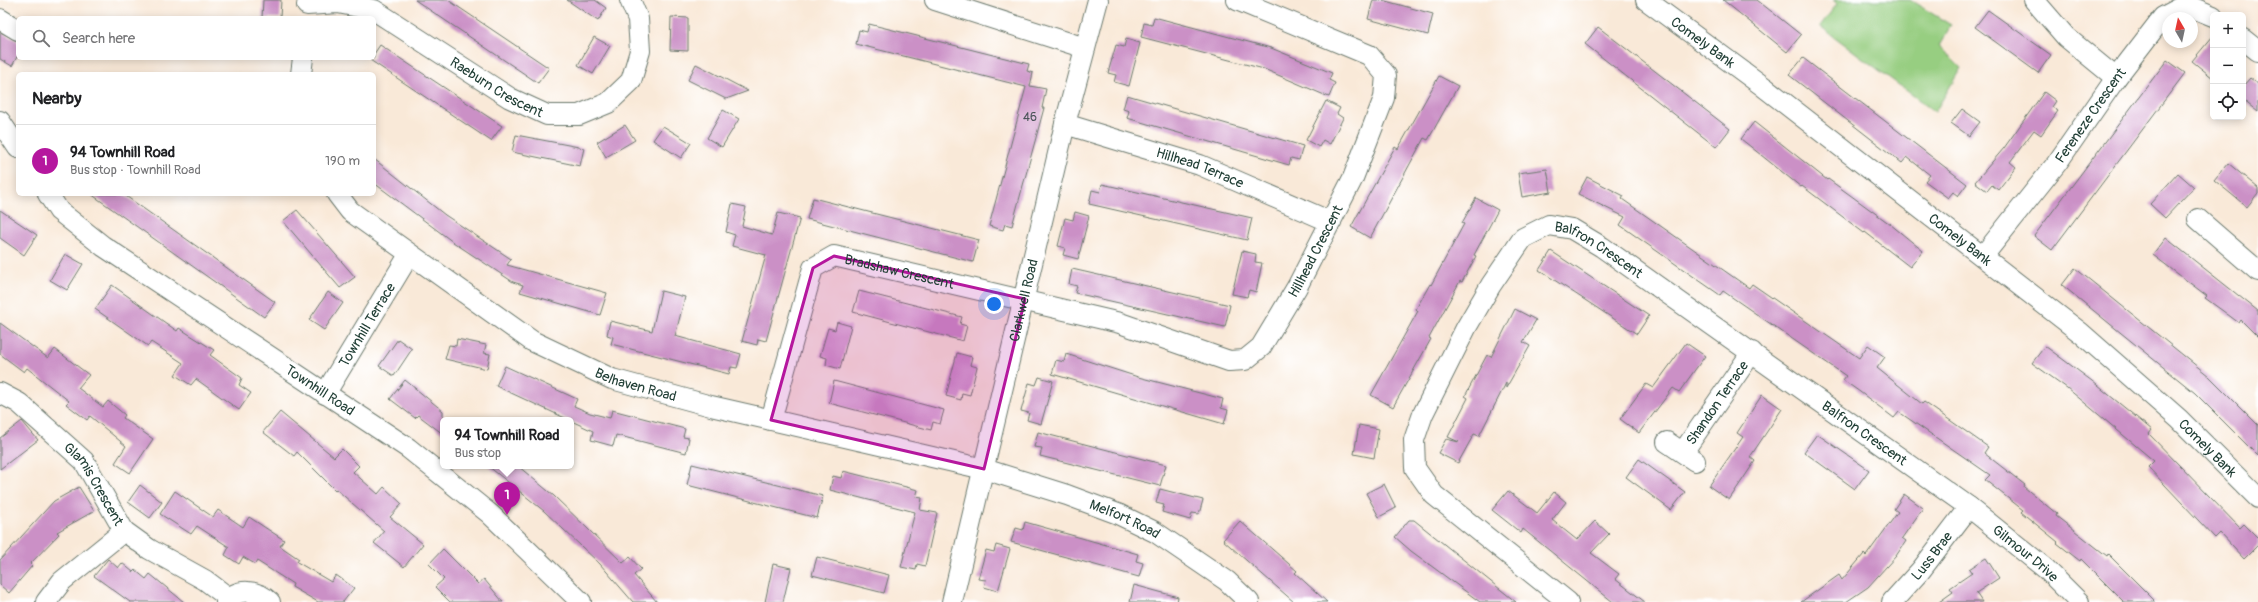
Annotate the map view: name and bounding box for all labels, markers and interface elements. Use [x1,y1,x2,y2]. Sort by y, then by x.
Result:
north arrow [2162,12,2198,48]
map controls [2210,12,2246,120]
button: + [2210,12,2246,48]
street label: Comely Bank [1668,13,1738,72]
search box [16,16,376,60]
icon: search [30,27,52,49]
text: Search here [62,29,135,48]
button: − [2210,48,2246,84]
street label: Raeburn Crescent [447,54,546,121]
street label: Fereneze Crescent [2052,64,2130,166]
button: locate [2210,84,2246,120]
text: Nearby [32,88,81,109]
house number: 46 [1023,110,1037,125]
text: 94 Townhill Road [70,143,175,162]
street label: Hillhead Terrace [1154,144,1246,192]
text: 1 [42,153,48,169]
text: 190 m [325,153,360,169]
text: Bus stop · Townhill Road [70,162,201,178]
street label: Hillhead Crescent [1285,202,1347,301]
street label: Comely Bank [1925,210,1995,270]
street label: Balfron Crescent [1553,218,1646,282]
street label: Bradshaw Crescent [843,251,956,293]
street label: Clarkwell Road [1006,257,1042,343]
street label: Townhill Terrace [335,280,399,370]
your location [984,294,1004,314]
street label: Shandon Terrace [1683,358,1752,448]
street label: Townhill Road [282,361,358,419]
street label: Belhaven Road [592,364,678,405]
street label: Balfron Crescent [1818,398,1910,470]
street label: Comely Bank [2175,416,2240,481]
popup [440,417,574,469]
text: 94 Townhill Road [454,426,560,445]
street label: Glamis Crescent [60,439,127,529]
text: Bus stop [454,445,501,461]
pin: 1 [494,482,520,515]
street label: Melfort Road [1087,496,1164,542]
street label: Gilmour Drive [1989,521,2062,586]
street label: Luss Brae [1908,528,1956,584]

